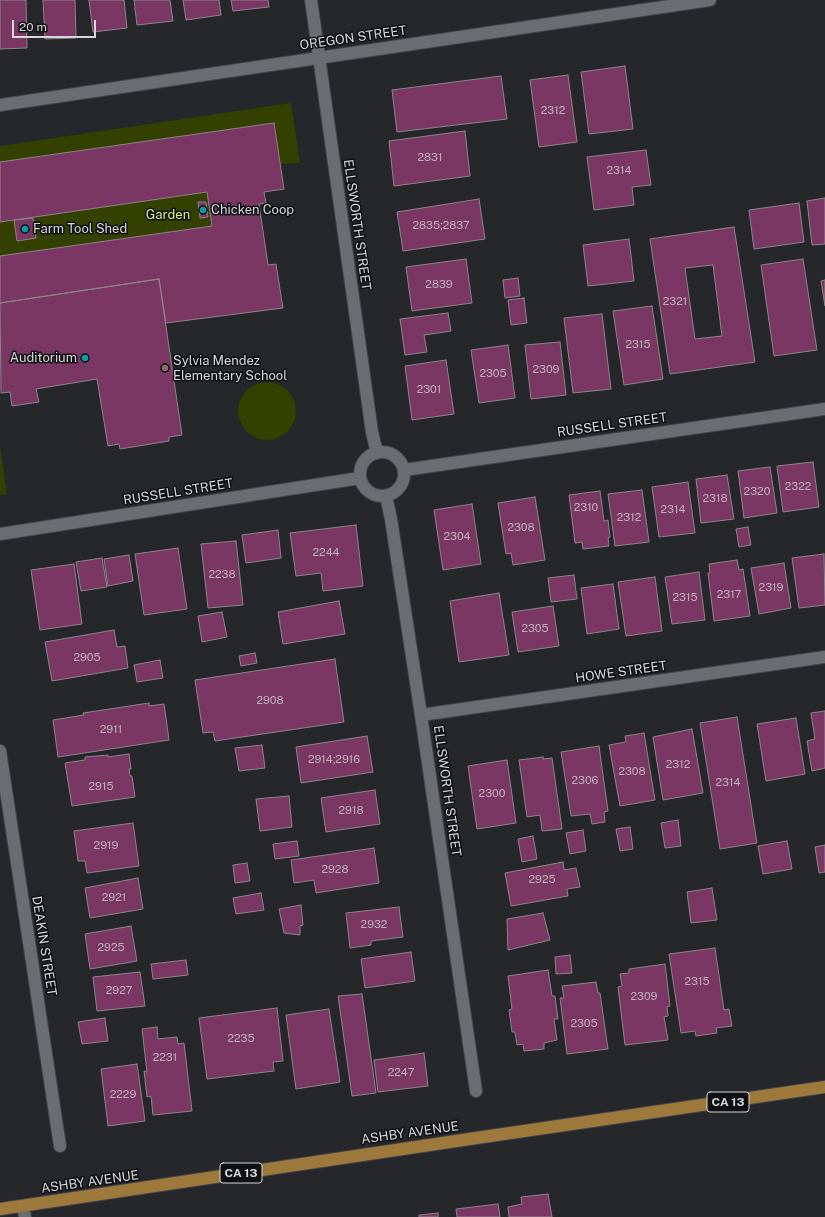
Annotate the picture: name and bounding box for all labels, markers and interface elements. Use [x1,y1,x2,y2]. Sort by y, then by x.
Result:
scale bar [14,12,98,38]
text: 20 m [19,20,47,34]
street label: OREGON STREET [299,23,407,53]
house number: 2312 [541,104,565,118]
house number: 2831 [417,151,443,165]
street label: ELLSWORTH STREET [340,158,374,292]
house number: 2314 [607,164,631,178]
place label: Chicken Coop [211,202,294,218]
marker: Chicken Coop [198,205,208,215]
park label: Garden [146,207,190,223]
house number: 2835;2837 [412,219,470,233]
place label: Farm Tool Shed [33,221,127,237]
marker: Farm Tool Shed [20,224,30,234]
house number: 2839 [425,278,453,292]
house number: 2321 [663,295,687,309]
house number: 2315 [625,338,651,352]
place label: Auditorium [10,350,77,366]
marker: Auditorium [80,353,90,363]
place label: Sylvia Mendez Elementary School [173,353,287,384]
marker: Sylvia Mendez Elementary School [160,363,170,373]
house number: 2309 [533,363,559,377]
house number: 2305 [479,367,507,381]
house number: 2301 [417,383,441,397]
street label: RUSSELL STREET [556,410,668,440]
street label: RUSSELL STREET [122,476,234,508]
house number: 2322 [785,480,811,494]
house number: 2320 [744,485,770,499]
house number: 2318 [702,492,728,506]
house number: 2310 [574,501,598,515]
house number: 2314 [661,503,685,517]
house number: 2312 [617,511,641,525]
house number: 2308 [507,521,535,535]
house number: 2304 [443,530,471,544]
house number: 2244 [313,546,339,560]
house number: 2238 [208,568,236,582]
house number: 2319 [759,581,783,595]
house number: 2317 [717,588,741,602]
house number: 2315 [672,591,698,605]
house number: 2305 [521,622,549,636]
house number: 2905 [73,651,101,665]
street label: HOWE STREET [574,658,668,686]
house number: 2908 [256,694,284,708]
house number: 2911 [100,723,122,737]
street label: ELLSWORTH STREET [430,724,464,858]
house number: 2914;2916 [308,753,360,767]
house number: 2312 [666,758,690,772]
house number: 2308 [618,765,646,779]
house number: 2306 [572,774,598,788]
house number: 2314 [716,776,740,790]
house number: 2915 [89,780,113,794]
house number: 2300 [479,787,505,801]
house number: 2918 [338,804,364,818]
house number: 2919 [94,839,118,853]
house number: 2928 [321,863,349,877]
house number: 2925 [528,873,556,887]
house number: 2921 [102,891,126,905]
street label: DEAKIN STREET [28,895,60,997]
house number: 2932 [361,918,387,932]
house number: 2925 [97,941,125,955]
house number: 2315 [684,975,710,989]
house number: 2927 [106,984,132,998]
house number: 2309 [631,990,657,1004]
house number: 2305 [570,1017,598,1031]
house number: 2235 [227,1032,255,1046]
house number: 2231 [153,1051,177,1065]
house number: 2247 [388,1066,414,1080]
house number: 2229 [110,1088,136,1102]
road number: CA 13 [707,1092,749,1112]
street label: ASHBY AVENUE [360,1118,460,1148]
road number: CA 13 [220,1163,262,1183]
street label: ASHBY AVENUE [40,1167,140,1197]

